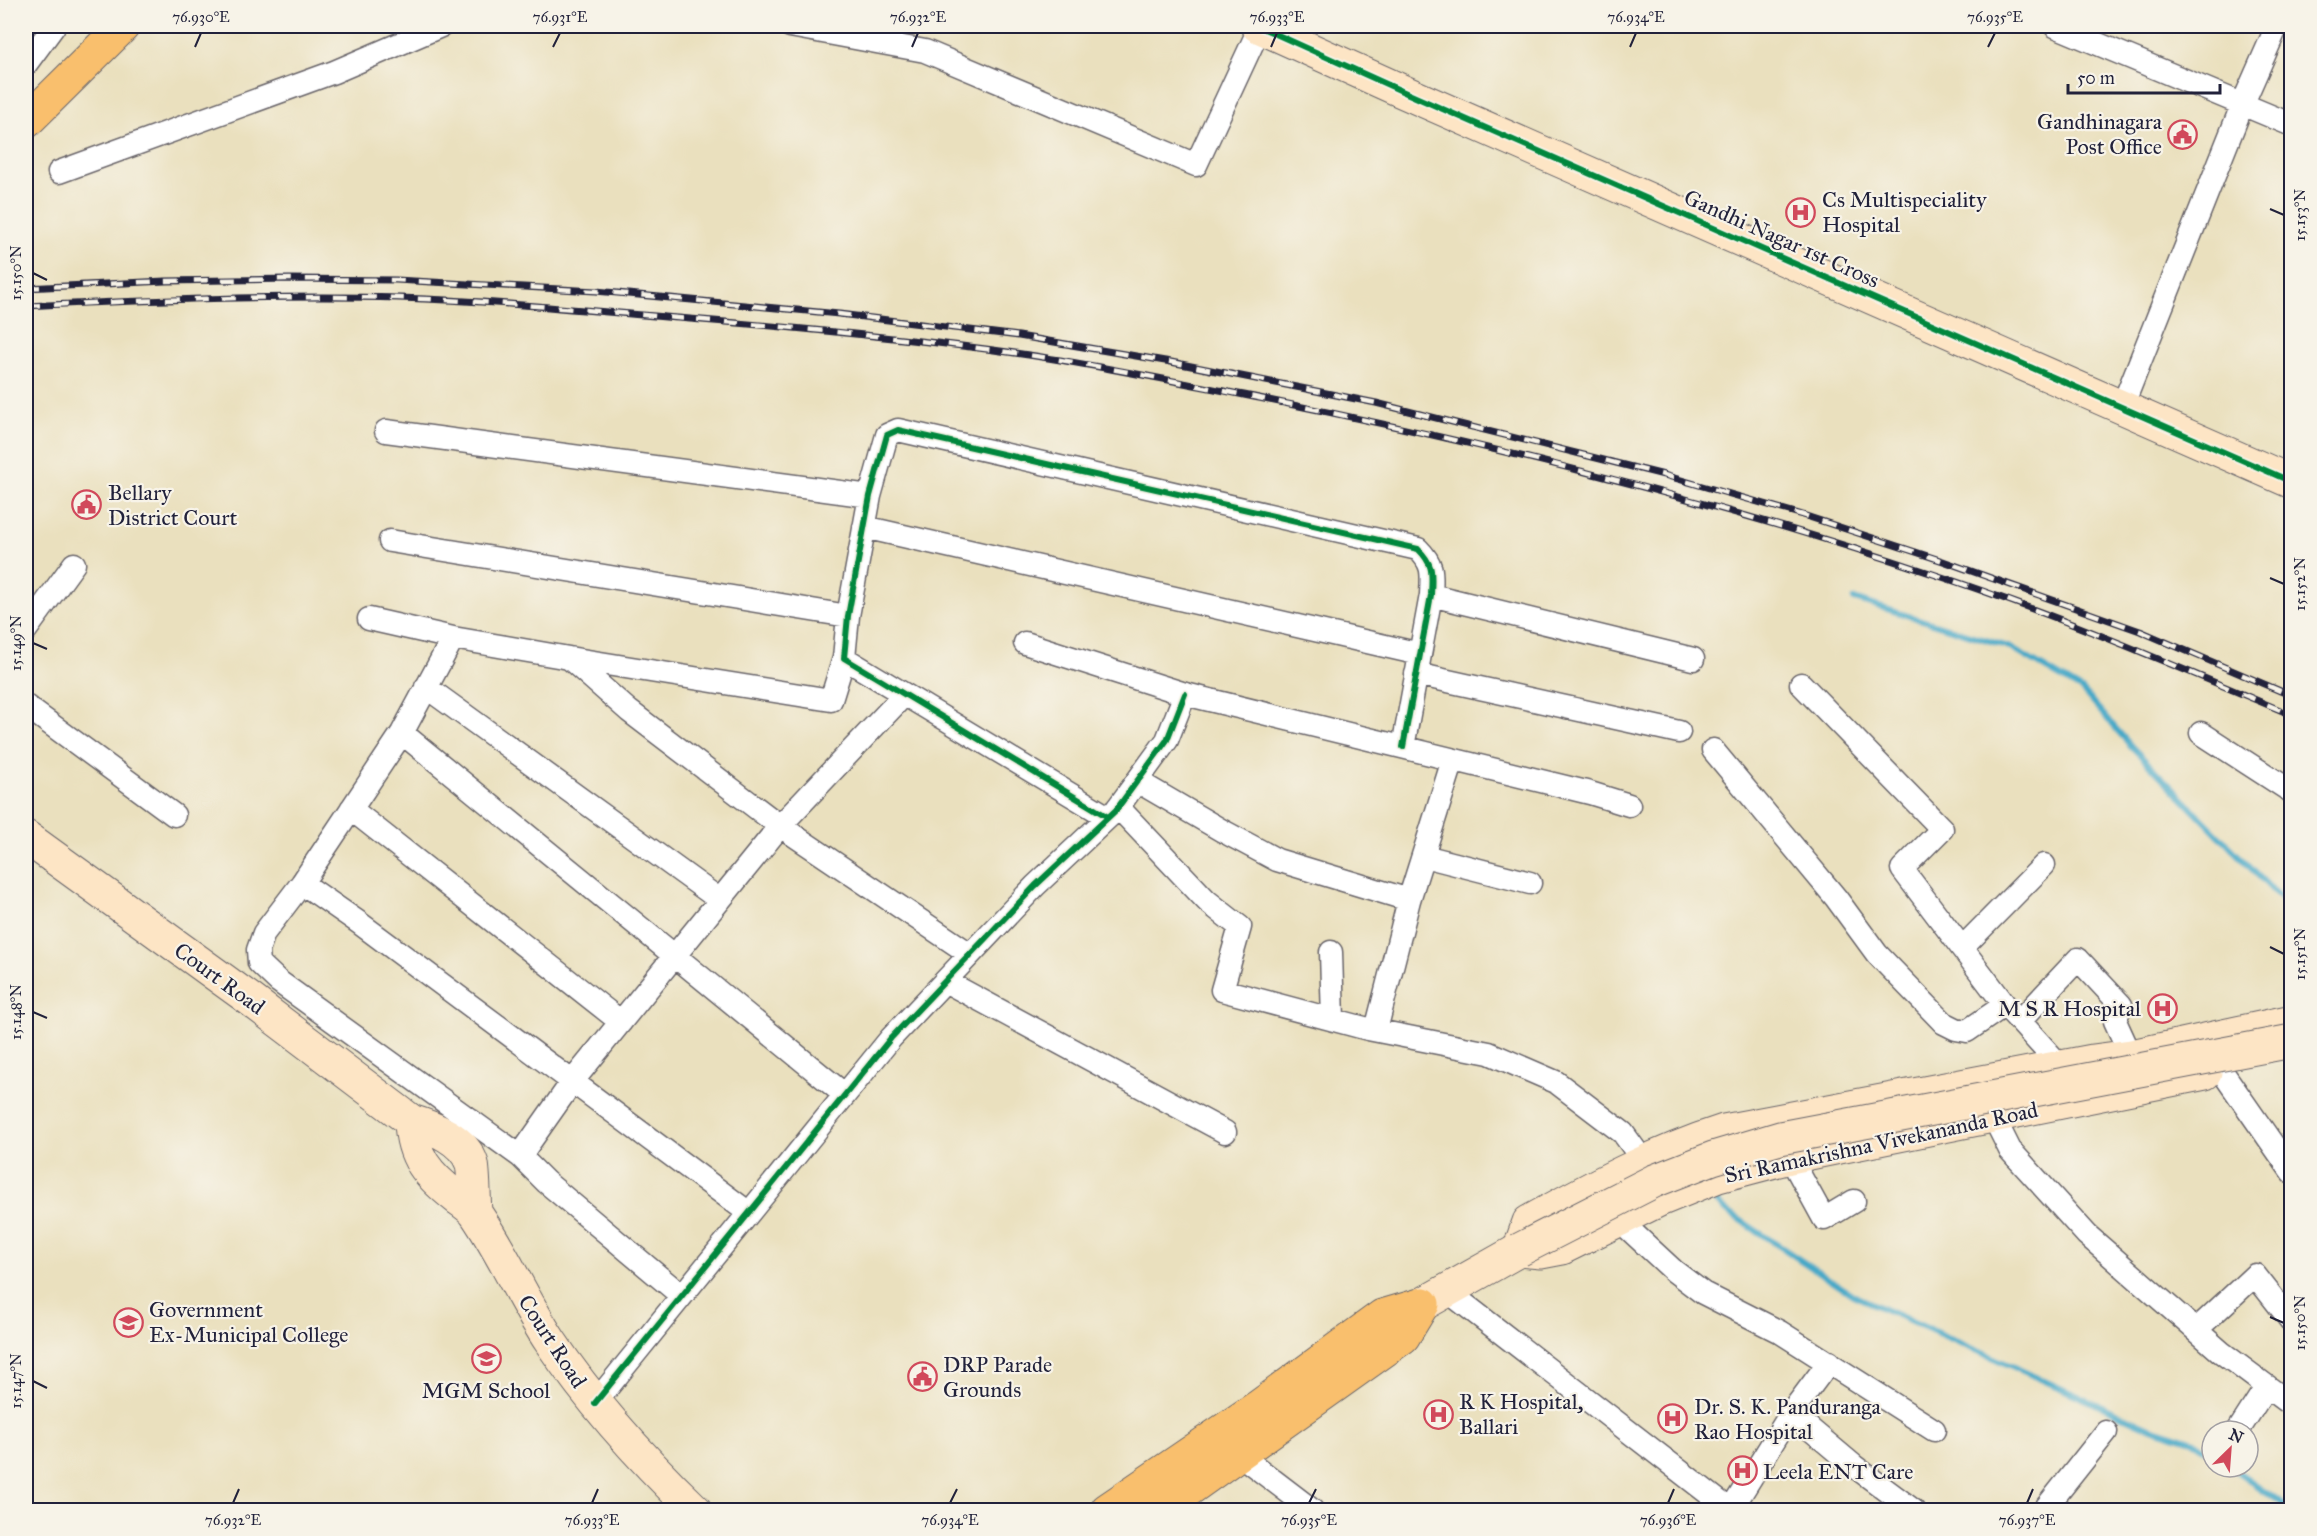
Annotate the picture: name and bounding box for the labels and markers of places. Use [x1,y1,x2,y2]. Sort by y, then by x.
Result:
place label: Gandhinagara Post Office [2037,108,2163,160]
public building icon: Gandhinagara Post Office [2167,118,2199,150]
place label: Cs Multispeciality Hospital [1822,186,1987,238]
hospital icon: Cs Multispeciality Hospital [1785,196,1817,228]
place label: Bellary District Court [108,479,237,531]
public building icon: Bellary District Court [71,489,103,521]
hospital icon: M S R Hospital [2146,992,2178,1024]
place label: M S R Hospital [1998,995,2141,1022]
place label: Government Ex-Municipal College [149,1296,349,1348]
school or university icon: Government Ex-Municipal College [112,1306,144,1338]
school or university icon: MGM School [470,1342,502,1374]
place label: DRP Parade Grounds [943,1351,1052,1403]
public building icon: DRP Parade Grounds [906,1361,938,1393]
place label: MGM School [422,1377,550,1404]
place label: R K Hospital, Ballari [1459,1388,1583,1440]
place label: Dr. S. K. Panduranga Rao Hospital [1694,1393,1882,1445]
hospital icon: R K Hospital, Ballari [1422,1398,1454,1430]
hospital icon: Dr. S. K. Panduranga Rao Hospital [1657,1403,1689,1435]
hospital icon: Leela ENT Care [1726,1455,1758,1487]
place label: Leela ENT Care [1763,1458,1913,1485]

